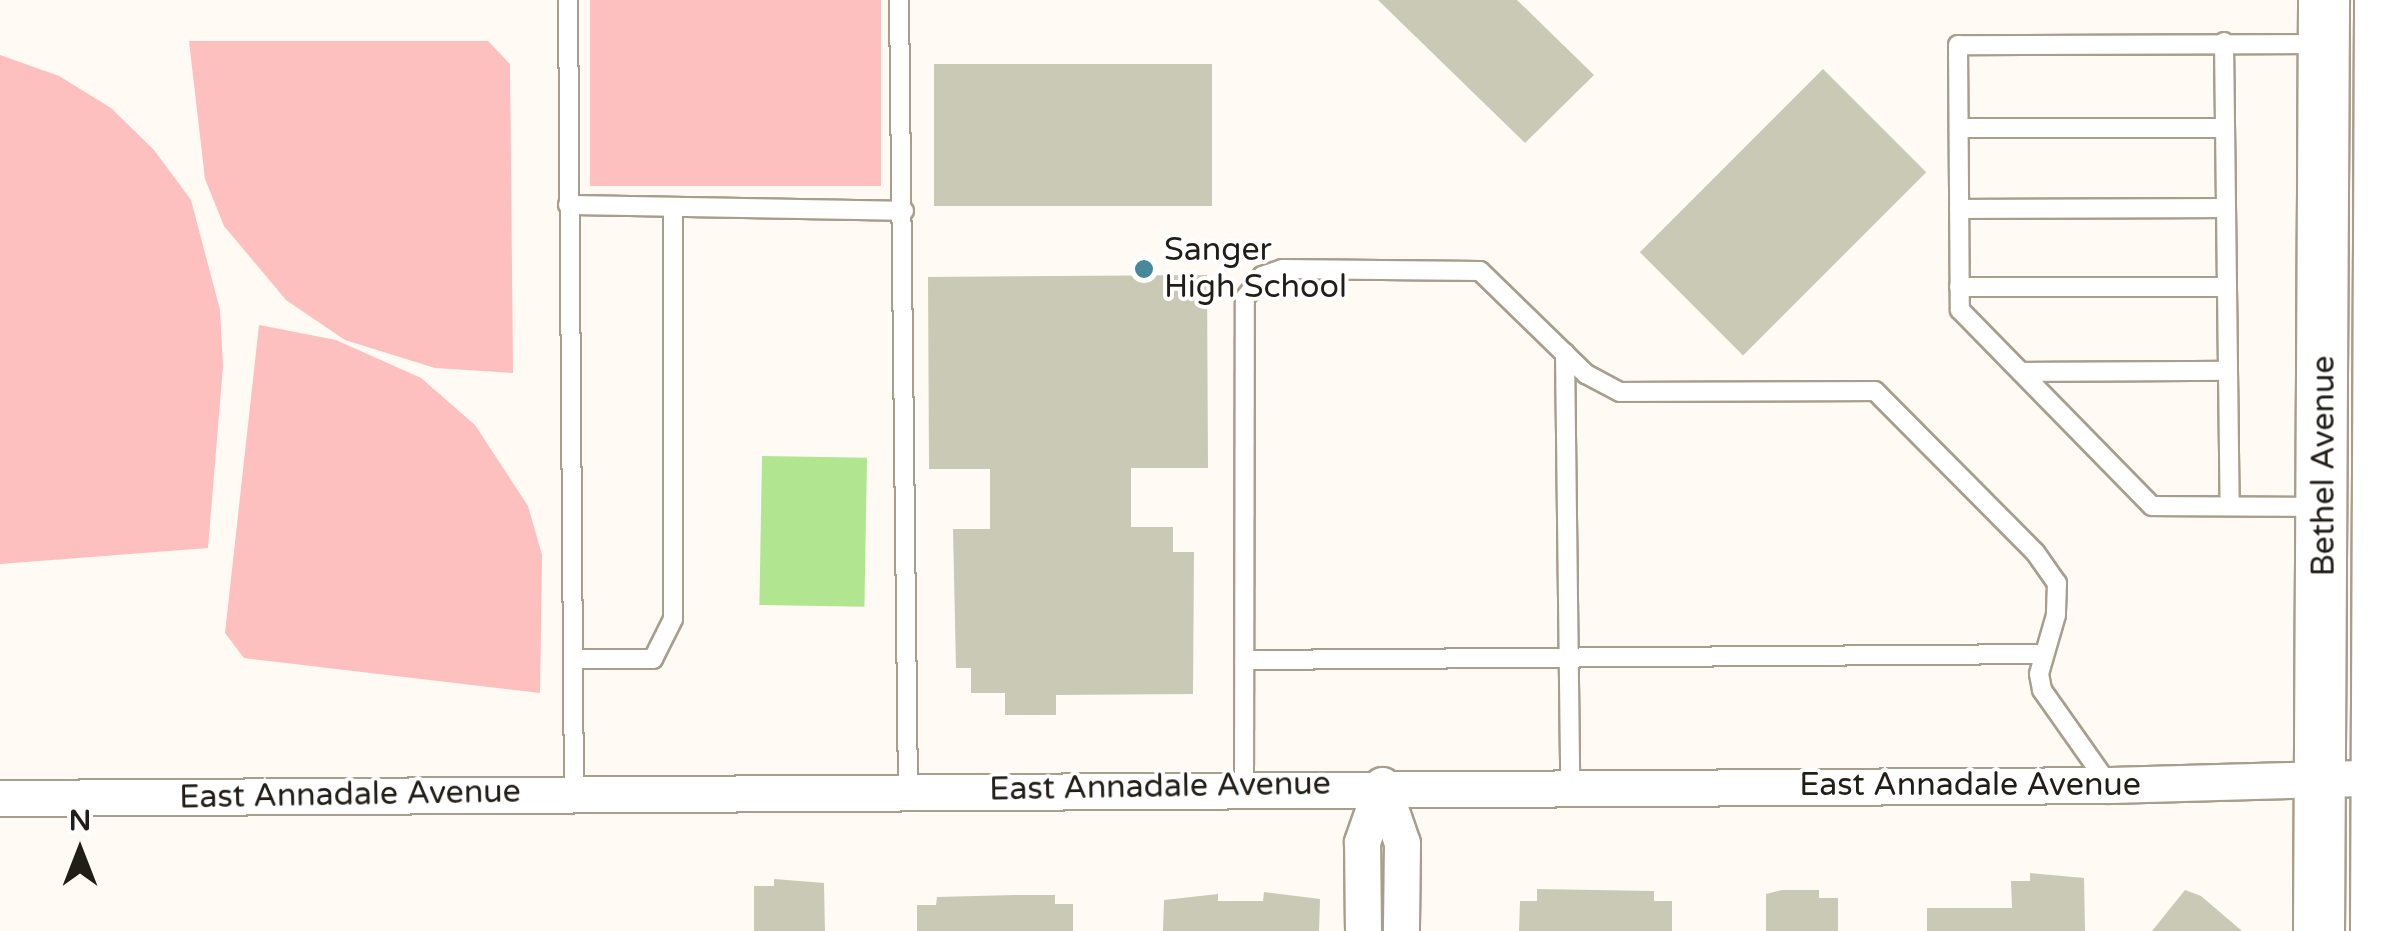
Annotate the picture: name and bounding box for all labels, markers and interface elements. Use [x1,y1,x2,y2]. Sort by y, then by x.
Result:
place label: Sanger High School [1164,232,1347,307]
marker: Sanger High School [1133,258,1155,280]
street label: Bethel Avenue [2305,356,2343,576]
street label: East Annadale Avenue [989,765,1331,809]
street label: East Annadale Avenue [1799,766,2141,804]
street label: East Annadale Avenue [179,773,521,817]
north arrow [30,801,130,901]
text: N [69,804,91,838]

